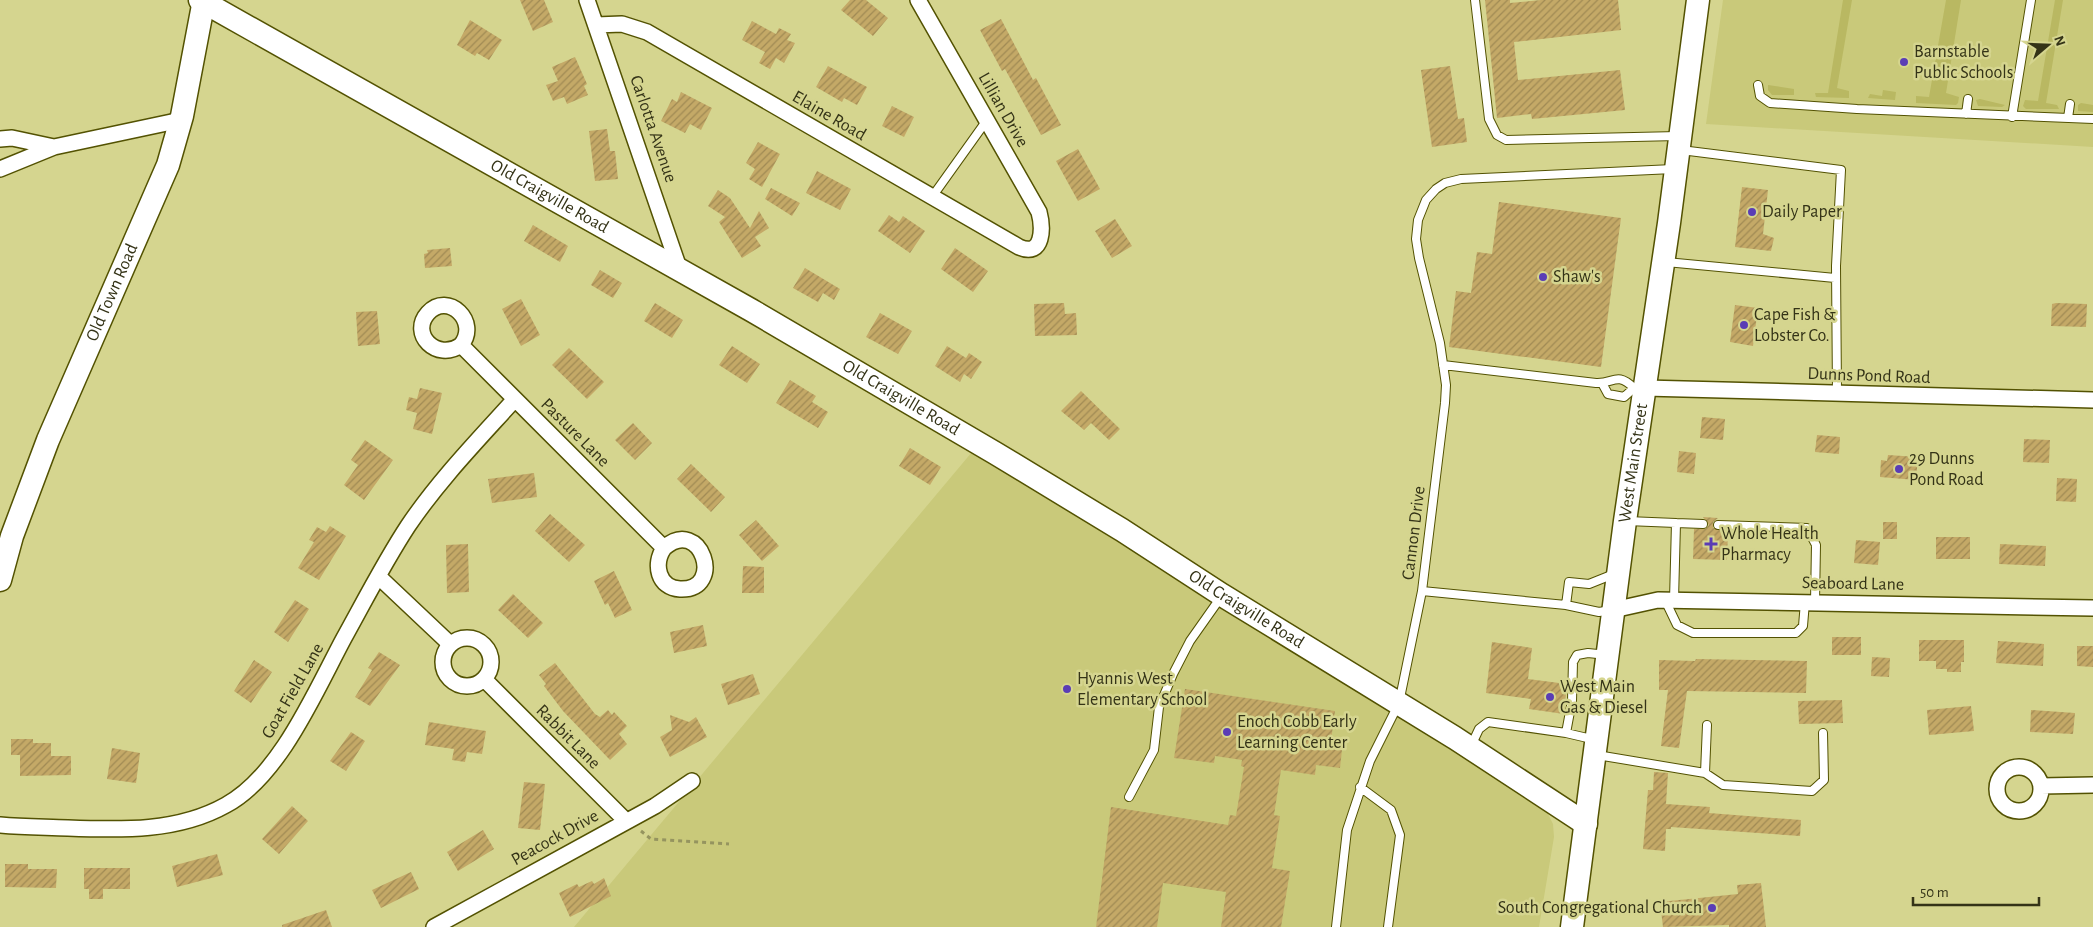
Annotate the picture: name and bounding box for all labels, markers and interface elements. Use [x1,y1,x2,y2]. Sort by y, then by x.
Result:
north arrow [2023,20,2073,70]
text: N [2051,34,2068,48]
place label: Barnstable Public Schools [1914,43,2013,82]
marker: Barnstable Public Schools [1898,56,1910,68]
street label: Lillian Drive [974,70,1032,150]
street label: Carlotta Avenue [626,73,680,185]
street label: Elaine Road [789,88,869,144]
street label: Old Craigville Road [487,156,612,237]
place label: Daily Paper [1762,203,1842,221]
marker: Daily Paper [1746,206,1758,218]
street label: Old Town Road [83,241,142,344]
place label: Shaw's [1553,268,1601,286]
marker: Shaw's [1537,271,1549,283]
place label: Cape Fish & Lobster Co. [1754,306,1836,345]
marker: Cape Fish & Lobster Co. [1738,319,1750,331]
street label: Old Craigville Road [839,357,963,439]
street label: Dunns Pond Road [1807,365,1931,387]
street label: Pasture Lane [537,395,613,471]
street label: West Main Street [1616,402,1651,524]
place label: 29 Dunns Pond Road [1909,450,1984,489]
marker: 29 Dunns Pond Road [1893,463,1905,475]
street label: Cannon Drive [1399,485,1429,581]
place label: Whole Health Pharmacy [1721,525,1819,564]
marker: Whole Health Pharmacy [1705,538,1717,550]
street label: Old Craigville Road [1185,567,1307,652]
street label: Seaboard Lane [1802,574,1904,594]
street label: Goat Field Lane [259,640,327,742]
place label: Hyannis West Elementary School [1077,670,1208,709]
place label: West Main Gas & Diesel [1560,678,1648,717]
marker: Hyannis West Elementary School [1061,683,1073,695]
marker: West Main Gas & Diesel [1544,691,1556,703]
street label: Rabbit Lane [532,701,604,773]
place label: Enoch Cobb Early Learning Center [1237,713,1357,752]
marker: Enoch Cobb Early Learning Center [1221,726,1233,738]
street label: Peacock Drive [508,807,602,869]
scale bar [1913,874,2039,906]
text: 50 m [1920,885,1949,900]
place label: South Congregational Church [1498,899,1702,917]
marker: South Congregational Church [1706,902,1718,914]

